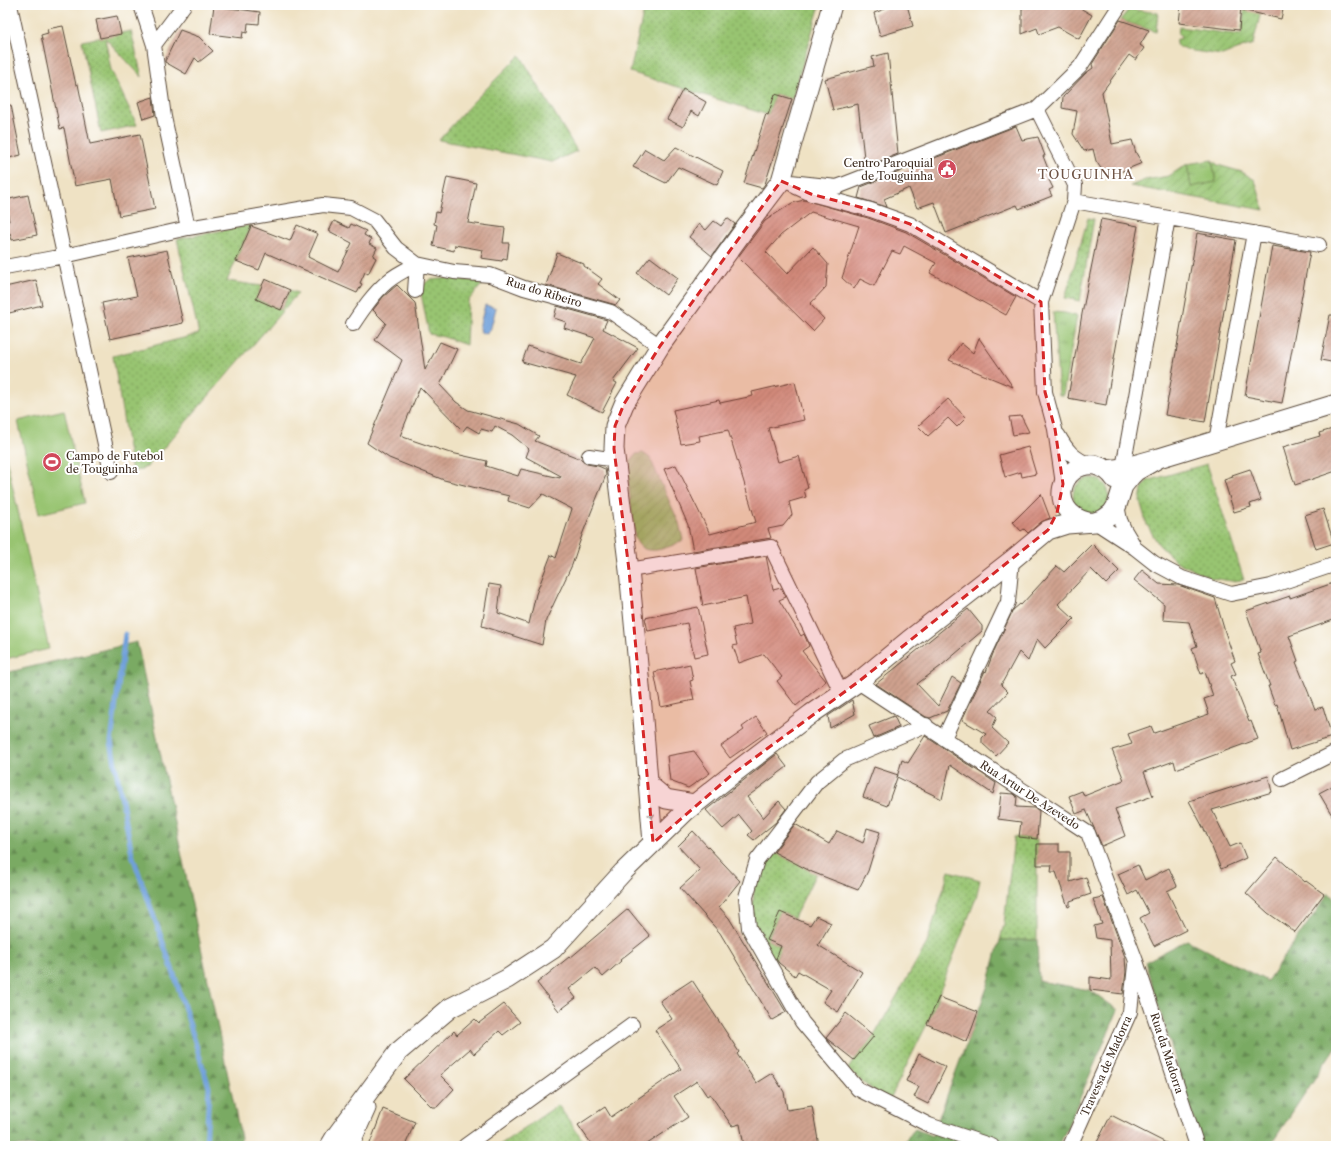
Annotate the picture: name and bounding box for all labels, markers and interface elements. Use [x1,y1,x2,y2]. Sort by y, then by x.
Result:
place label: Centro Paroquial de Touguinha [843,156,934,183]
public building icon: Centro Paroquial de Touguinha [936,158,958,180]
district label: TOUGUINHA [1038,166,1134,182]
street label: Rua do Ribeiro [504,274,584,310]
place label: Campo de Futebol de Touguinha [66,449,164,476]
sports icon: Campo de Futebol de Touguinha [41,451,63,473]
street label: Rua Artur De Azevedo [977,757,1083,833]
one-way arrow [647,806,654,819]
street label: Rua da Madorra [1147,1011,1187,1095]
street label: Travessa de Madorra [1077,1013,1135,1119]

